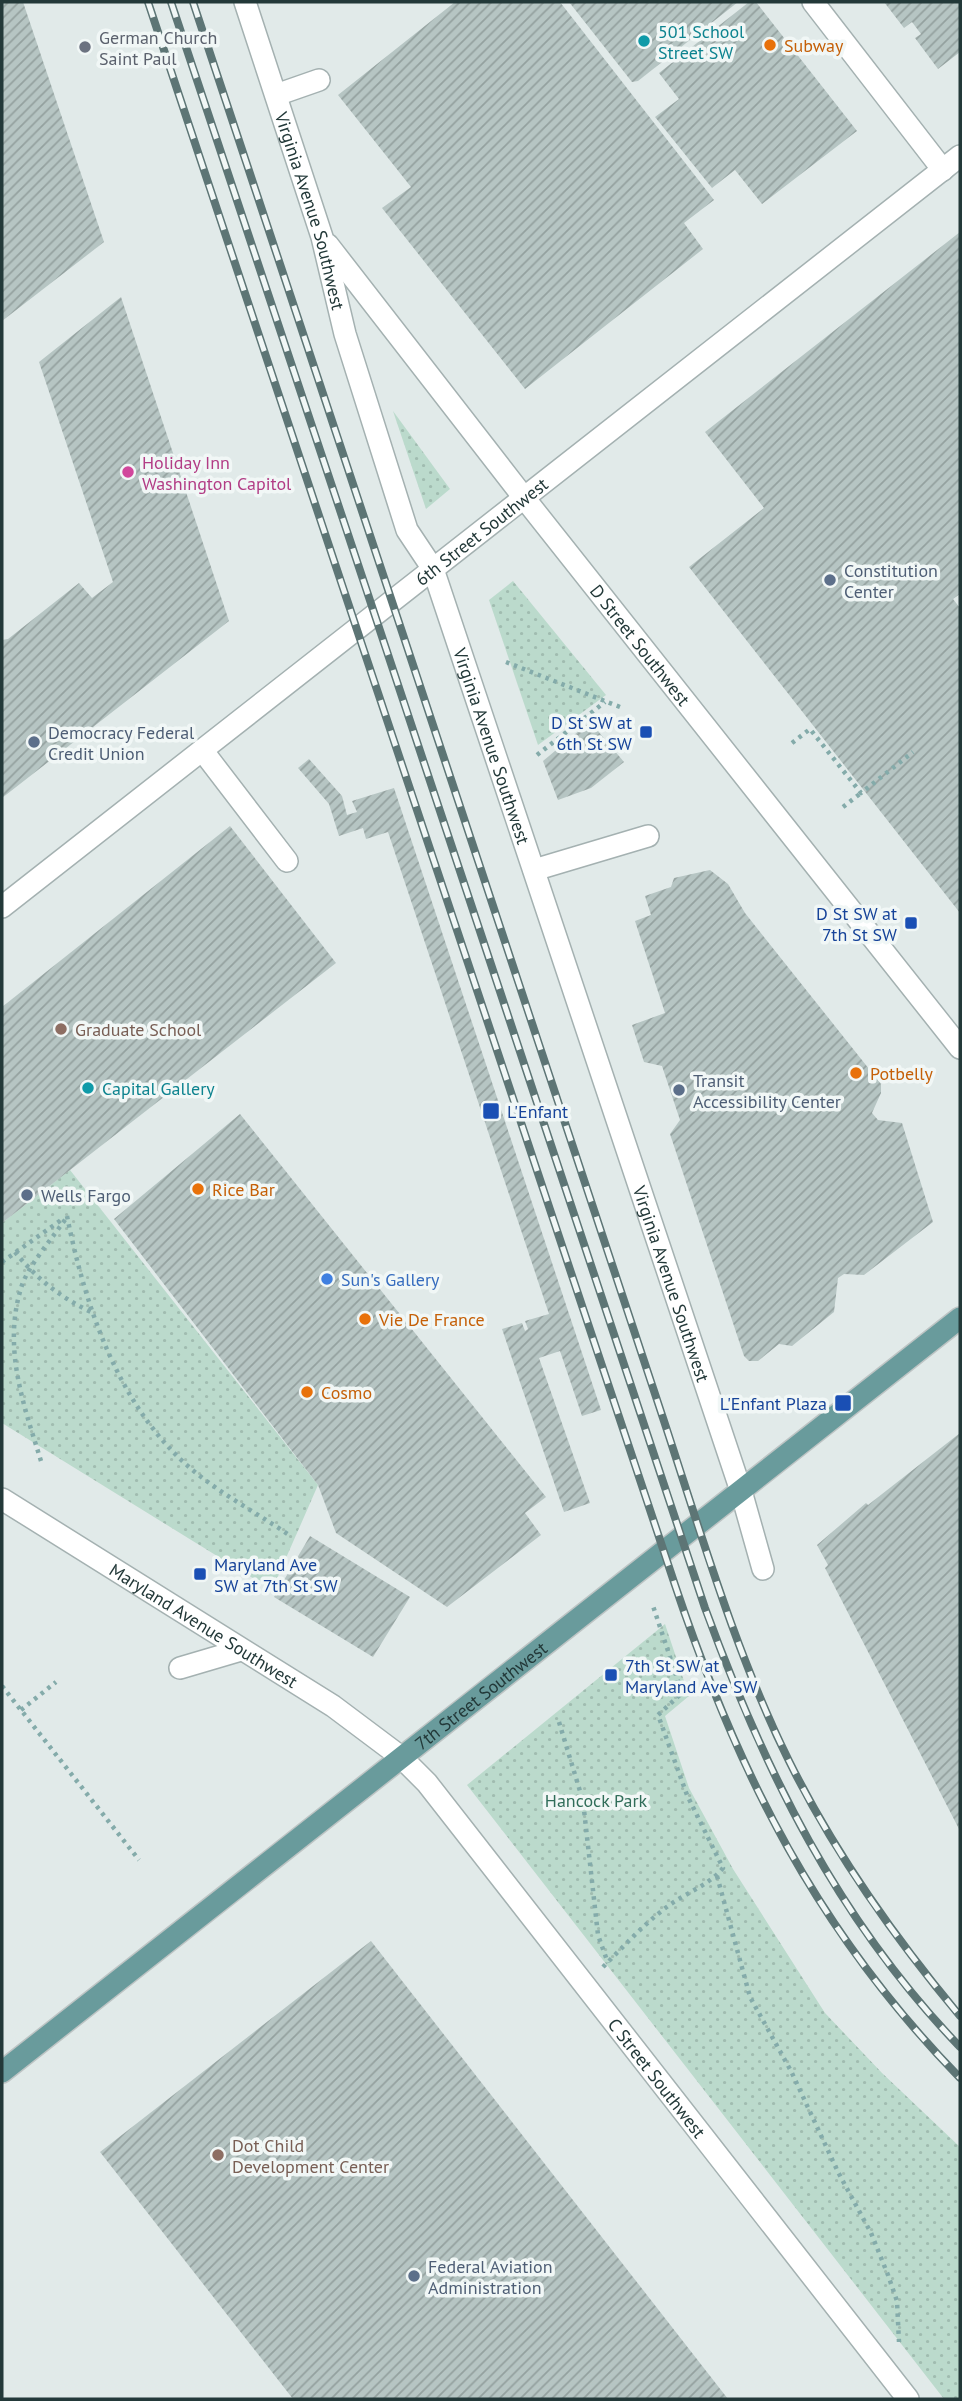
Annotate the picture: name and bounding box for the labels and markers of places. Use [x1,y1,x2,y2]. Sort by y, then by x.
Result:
place label: 501 School Street SW [658,20,745,64]
place label: German Church Saint Paul [99,26,217,70]
marker: 501 School Street SW [636,33,652,49]
place label: Subway [784,34,844,57]
marker: Subway [762,37,778,53]
marker: German Church Saint Paul [77,39,93,55]
place label: Holiday Inn Washington Capitol [142,451,292,495]
marker: Holiday Inn Washington Capitol [120,464,136,480]
place label: Constitution Center [844,559,938,603]
marker: Constitution Center [822,572,838,588]
place label: D St SW at 6th St SW [551,711,632,755]
place label: Democracy Federal Credit Union [48,721,195,765]
marker: D St SW at 6th St SW [638,724,654,740]
marker: Democracy Federal Credit Union [26,734,42,750]
place label: D St SW at 7th St SW [816,902,897,946]
marker: D St SW at 7th St SW [903,915,919,931]
place label: Graduate School [75,1018,202,1041]
marker: Graduate School [53,1021,69,1037]
place label: Potbelly [870,1062,934,1085]
marker: Potbelly [848,1065,864,1081]
place label: Transit Accessibility Center [693,1069,841,1113]
place label: Capital Gallery [102,1077,215,1100]
marker: Capital Gallery [80,1080,96,1096]
marker: Transit Accessibility Center [671,1082,687,1098]
place label: L'Enfant [507,1100,568,1123]
marker: L'Enfant [481,1101,501,1121]
place label: Rice Bar [212,1178,275,1201]
marker: Rice Bar [190,1181,206,1197]
place label: Wells Fargo [41,1184,131,1207]
marker: Wells Fargo [19,1187,35,1203]
place label: Sun's Gallery [341,1268,440,1291]
marker: Sun's Gallery [319,1271,335,1287]
place label: Vie De France [378,1308,485,1331]
marker: Vie De France [357,1311,373,1327]
place label: Cosmo [321,1381,372,1404]
marker: Cosmo [299,1384,315,1400]
place label: L'Enfant Plaza [720,1392,827,1415]
marker: L'Enfant Plaza [833,1393,853,1413]
place label: Maryland Ave SW at 7th St SW [214,1553,338,1597]
marker: Maryland Ave SW at 7th St SW [192,1566,208,1582]
place label: 7th St SW at Maryland Ave SW [625,1654,758,1698]
marker: 7th St SW at Maryland Ave SW [603,1667,619,1683]
place label: Dot Child Development Center [232,2134,389,2178]
marker: Dot Child Development Center [210,2147,226,2163]
place label: Federal Aviation Administration [428,2255,553,2299]
marker: Federal Aviation Administration [406,2268,422,2284]

